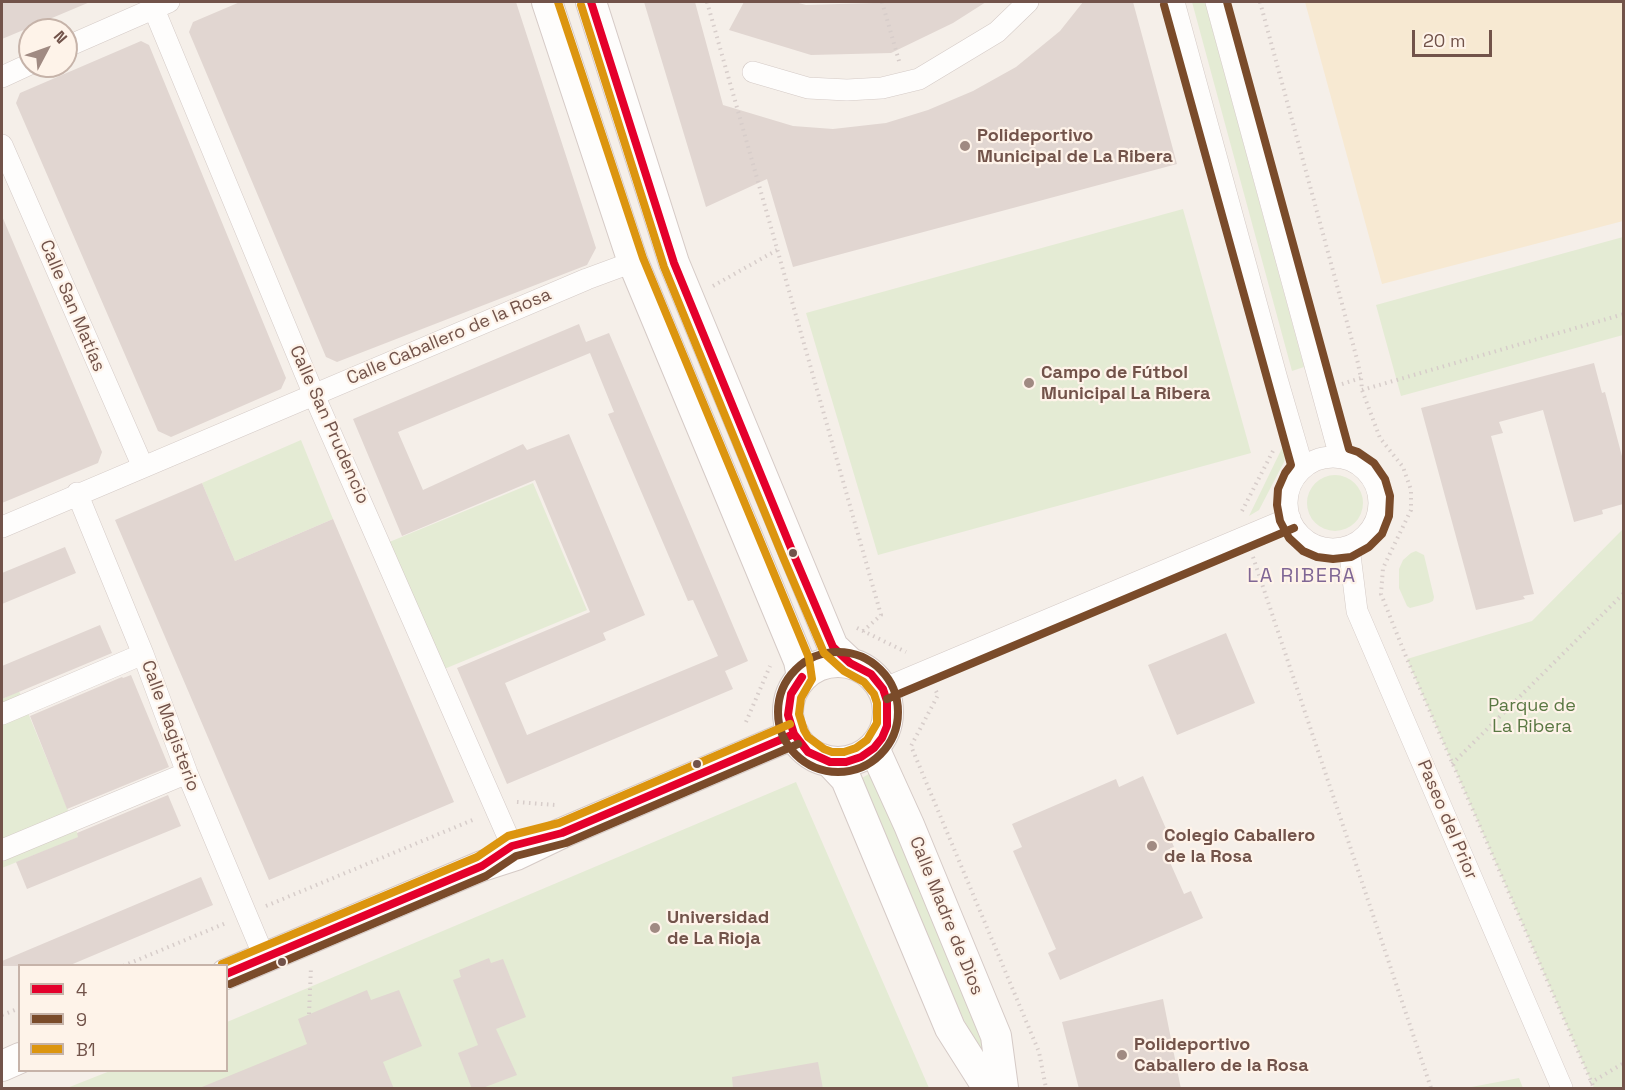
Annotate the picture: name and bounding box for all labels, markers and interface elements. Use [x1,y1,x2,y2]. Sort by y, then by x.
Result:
north arrow [18,18,78,78]
scale bar [1415,18,1494,56]
text: N [49,26,72,48]
text: 20 m [1423,29,1466,52]
place label: Polideportivo Municipal de La Ribera [977,125,1173,168]
marker: Polideportivo Municipal de La Ribera [958,139,972,153]
street label: Calle San Matías [35,237,109,375]
street label: Calle Caballero de la Rosa [344,284,554,390]
street label: Calle San Prudencio [284,342,374,508]
place label: Campo de Fútbol Municipal La Ribera [1041,362,1211,404]
marker: Campo de Fútbol Municipal La Ribera [1022,376,1036,390]
unlabelled marker [787,547,799,559]
district label: LA RIBERA [1247,565,1357,589]
street label: Calle Magisterio [136,658,204,794]
park label: Parque de La Ribera [1488,695,1576,738]
street label: Paseo del Prior [1412,757,1482,883]
unlabelled marker [691,758,703,770]
place label: Colegio Caballero de la Rosa [1164,825,1315,868]
street label: Calle Madre de Dios [904,834,988,998]
marker: Colegio Caballero de la Rosa [1145,839,1159,853]
place label: Universidad de La Rioja [667,907,769,950]
marker: Universidad de La Rioja [648,921,662,935]
unlabelled marker [276,956,288,968]
legend [18,964,228,1072]
text: 4 [76,978,87,1001]
text: 9 [76,1008,87,1031]
place label: Polideportivo Caballero de la Rosa [1134,1034,1309,1076]
text: B1 [76,1038,95,1061]
marker: Polideportivo Caballero de la Rosa [1115,1048,1129,1062]

